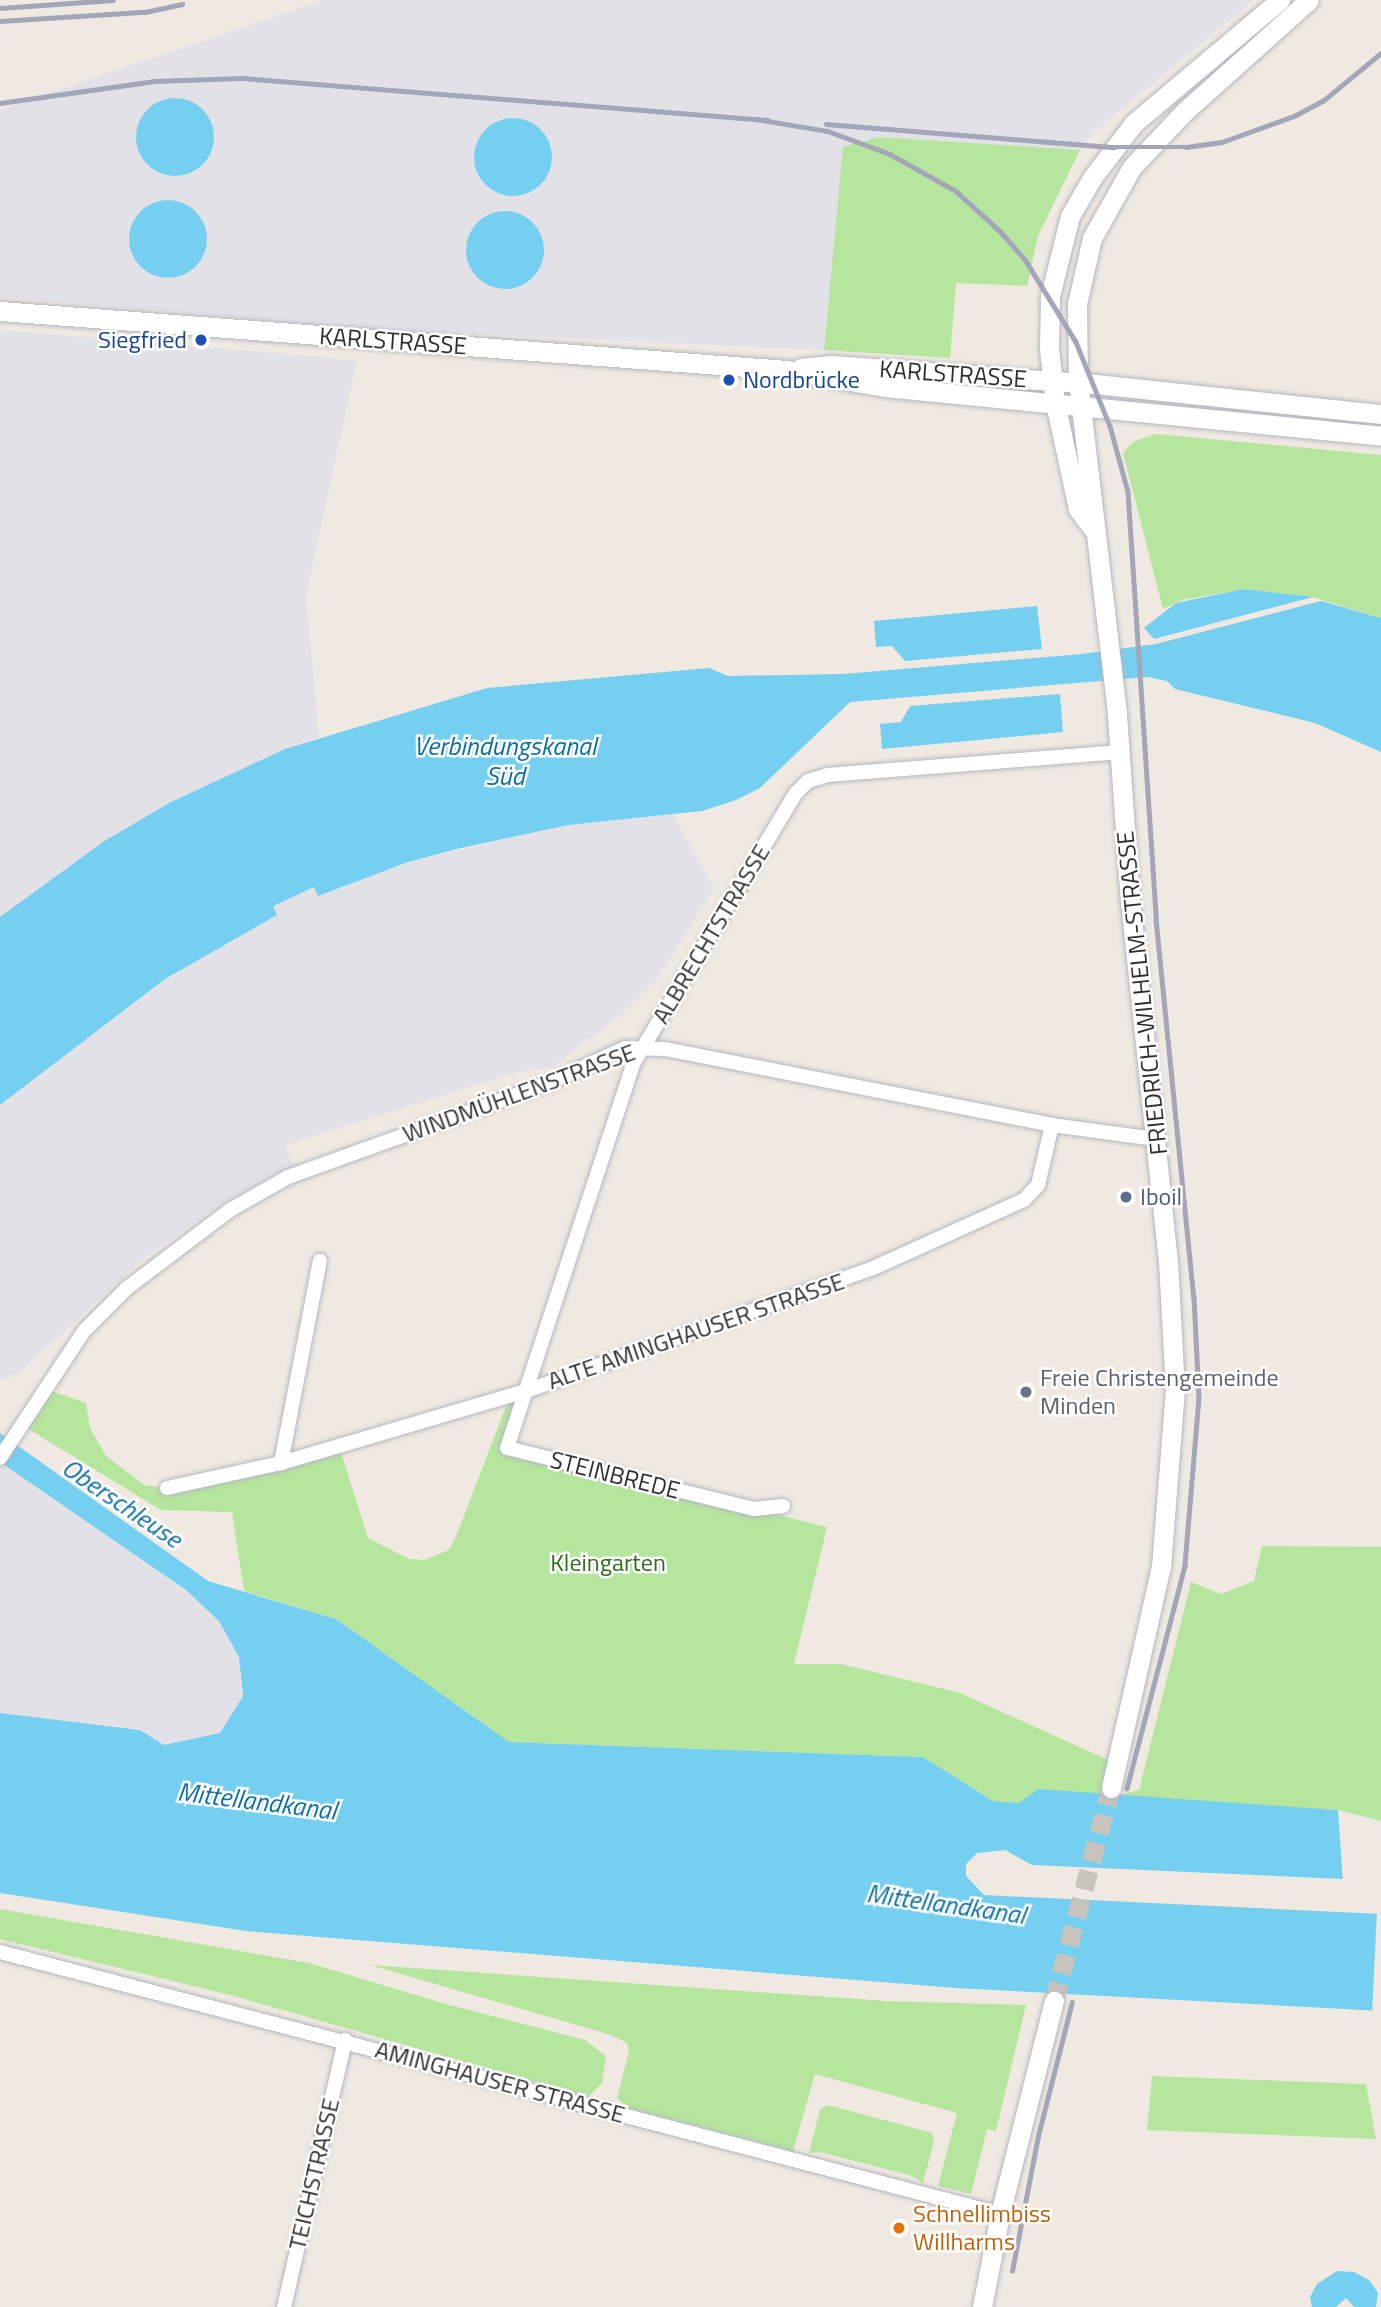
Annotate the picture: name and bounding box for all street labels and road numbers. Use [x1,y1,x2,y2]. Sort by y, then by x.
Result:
street label: KARLSTRASSE [318,321,468,361]
street label: KARLSTRASSE [878,354,1028,394]
street label: FRIEDRICH-WILHELM-STRASSE [1111,830,1173,1156]
street label: ALBRECHTSTRASSE [646,839,776,1029]
street label: WINDMÜHLENSTRASSE [399,1038,639,1148]
street label: ALTE AMINGHAUSER STRASSE [544,1267,848,1395]
street label: STEINBREDE [547,1445,683,1505]
street label: AMINGHAUSER STRASSE [372,2035,628,2129]
street label: TEICHSTRASSE [283,2095,345,2253]

